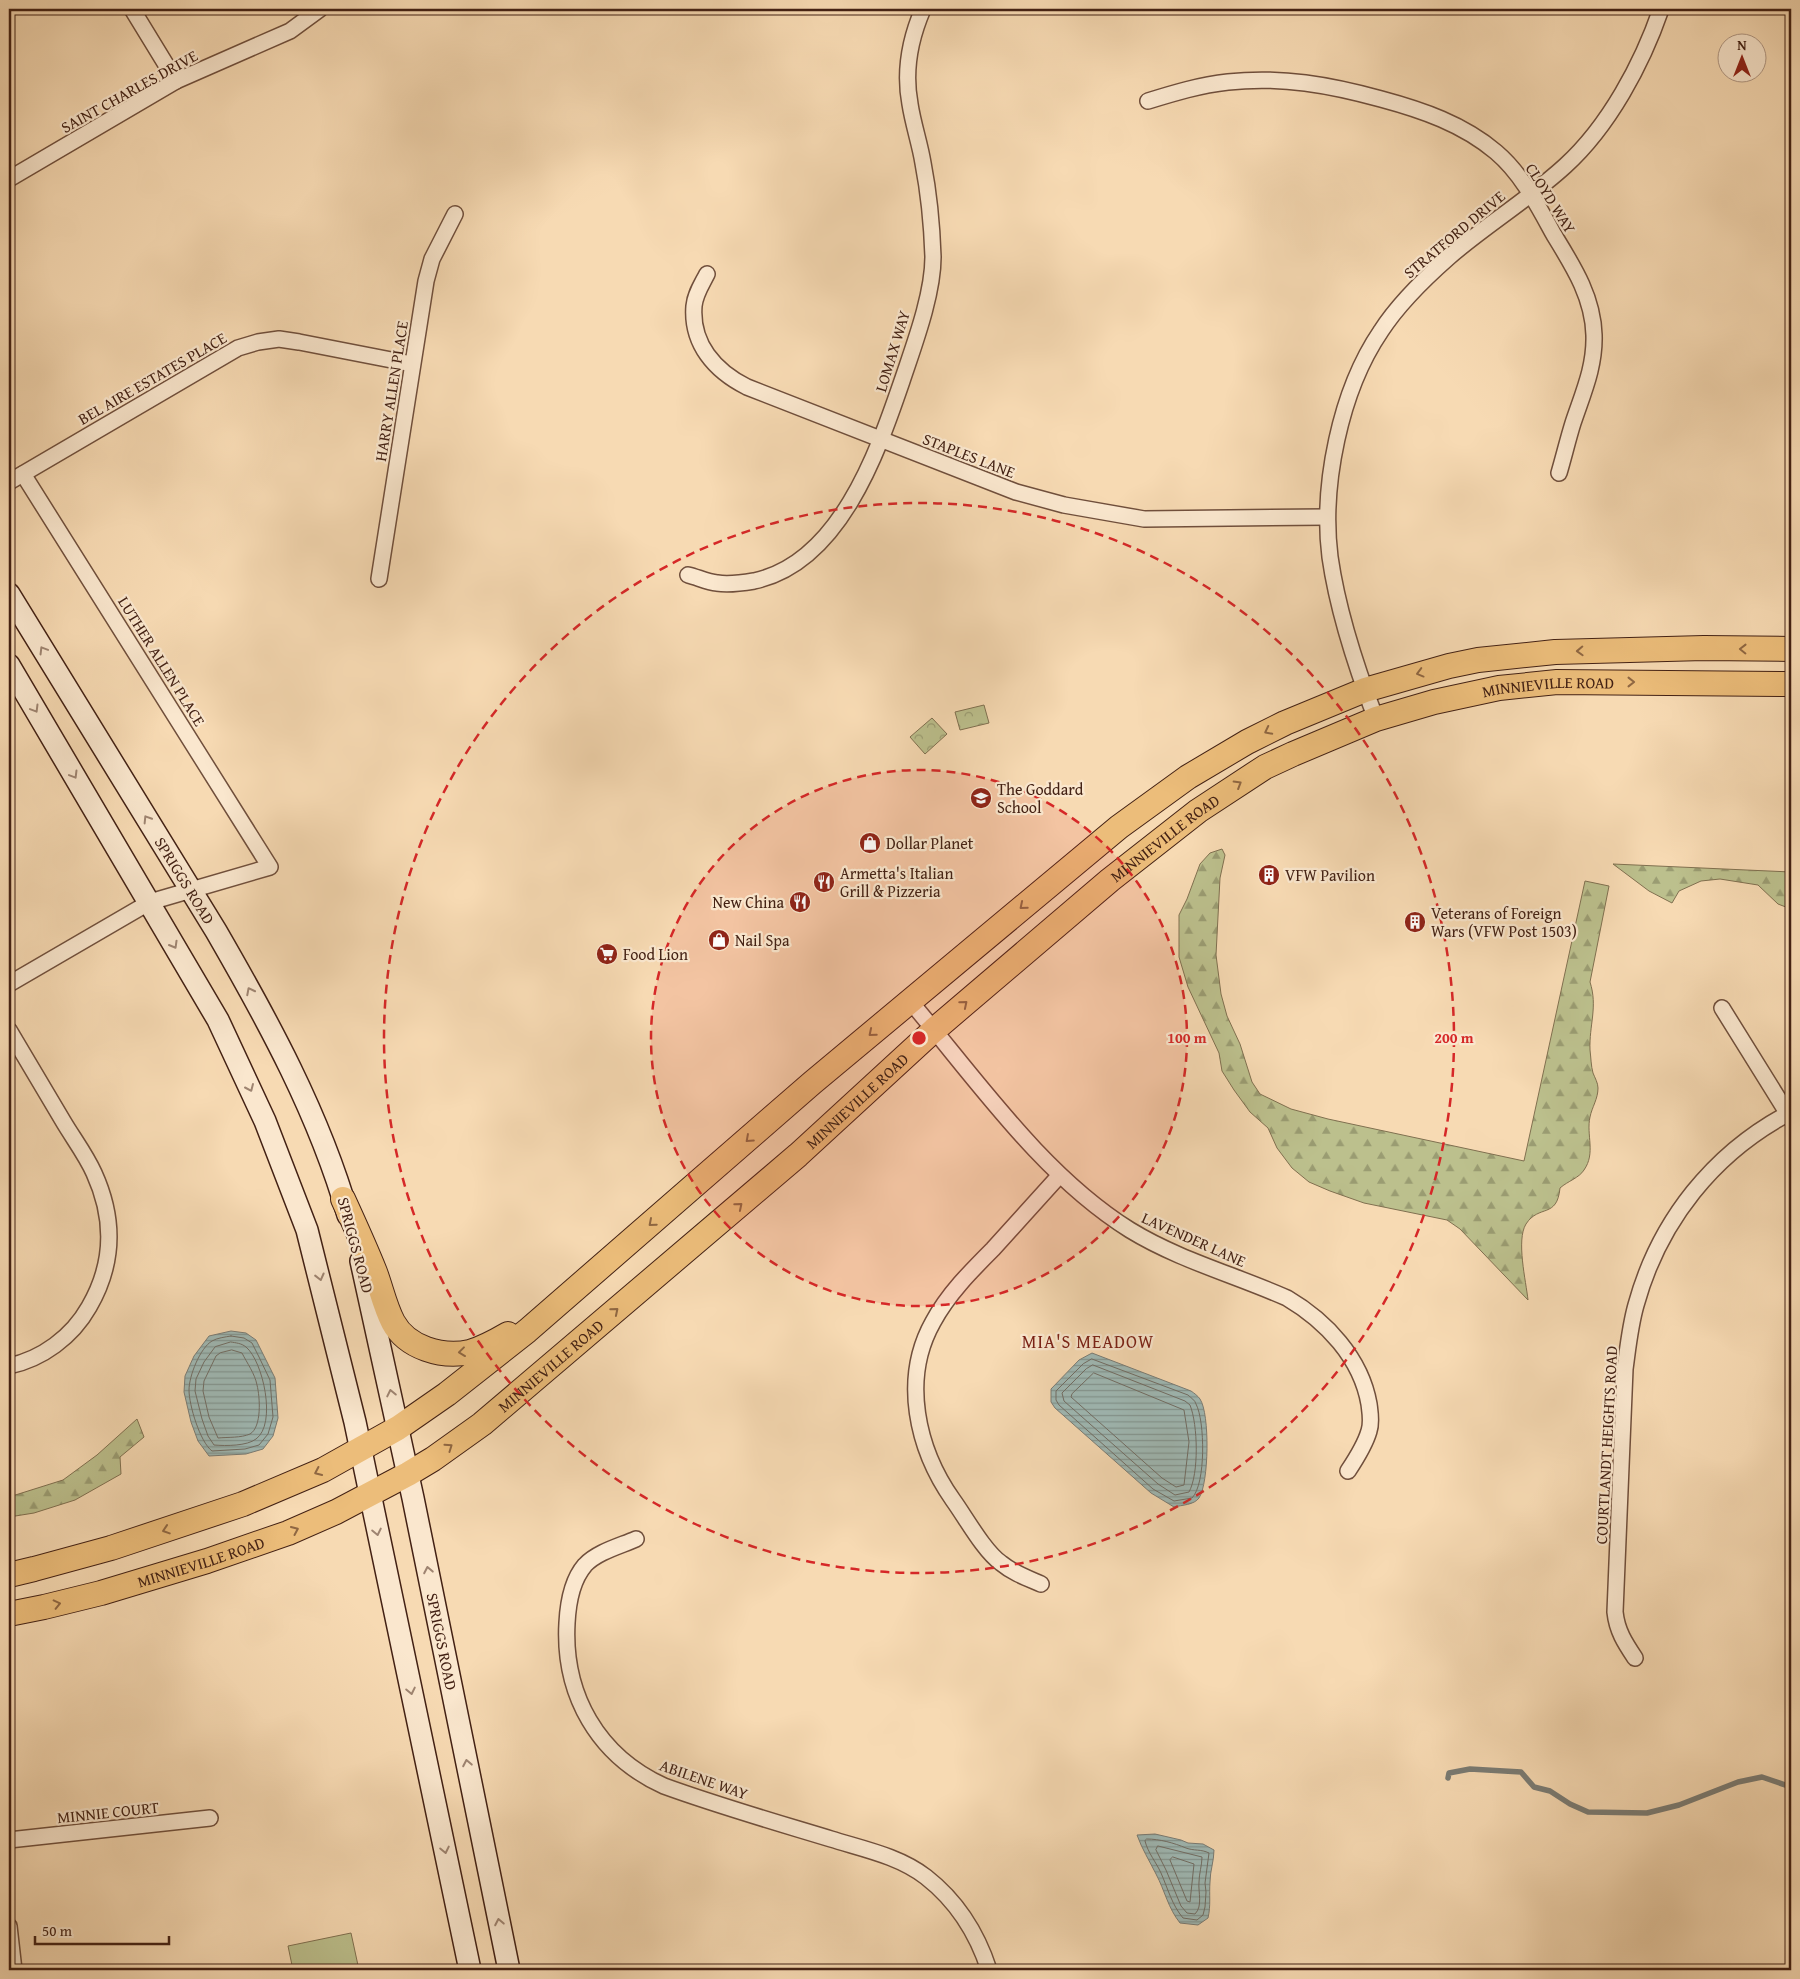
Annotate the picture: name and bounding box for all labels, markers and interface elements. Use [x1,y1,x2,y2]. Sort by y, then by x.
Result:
north arrow [1718,32,1768,82]
text: N [1737,35,1747,55]
street label: SAINT CHARLES DRIVE [56,43,202,139]
street label: CLOYD WAY [1520,158,1582,238]
street label: STRATFORD DRIVE [1398,184,1510,284]
street label: LOMAX WAY [868,307,916,395]
street label: HARRY ALLEN PLACE [368,319,414,463]
street label: BEL AIRE ESTATES PLACE [73,326,231,430]
street label: STAPLES LANE [919,426,1019,484]
street label: LUTHER ALLEN PLACE [112,592,212,730]
one-way arrow [1738,644,1746,654]
one-way arrow [1576,645,1584,656]
one-way arrow [40,646,49,655]
one-way arrow [1416,668,1424,678]
street label: MINNIEVILLE ROAD [1480,670,1615,703]
one-way arrow [1628,677,1635,687]
one-way arrow [29,704,39,713]
one-way arrow [1264,725,1273,735]
one-way arrow [68,769,78,778]
place label: The Goddard School [997,777,1084,819]
one-way arrow [1233,780,1242,790]
school or university icon: The Goddard School [969,786,993,810]
street label: MINNIEVILLE ROAD [1105,788,1224,888]
one-way arrow [144,816,154,825]
shop icon: Dollar Planet [858,831,882,855]
place label: Dollar Planet [886,831,974,855]
street label: SPRIGGS ROAD [149,832,221,929]
place label: Armetta's Italian Grill & Pizzeria [840,861,953,903]
building icon: VFW Pavilion [1257,863,1281,887]
place label: VFW Pavilion [1285,863,1375,887]
restaurant icon: Armetta's Italian Grill & Pizzeria [812,870,836,894]
place label: New China [712,890,784,914]
restaurant icon: New China [788,890,812,914]
one-way arrow [1020,901,1029,910]
place label: Veterans of Foreign Wars (VFW Post 1503) [1431,901,1577,943]
building icon: Veterans of Foreign Wars (VFW Post 1503) [1403,910,1427,934]
shop icon: Nail Spa [707,928,731,952]
place label: Nail Spa [735,928,790,952]
one-way arrow [168,939,178,948]
supermarket icon: Food Lion [595,942,619,966]
place label: Food Lion [623,942,688,966]
one-way arrow [246,987,256,996]
one-way arrow [959,1001,968,1010]
one-way arrow [869,1027,878,1036]
text: 100 m [1167,1027,1207,1048]
text: 200 m [1434,1027,1474,1048]
centre of rings [910,1029,928,1047]
street label: MINNIEVILLE ROAD [800,1047,914,1155]
one-way arrow [244,1083,255,1092]
one-way arrow [746,1133,755,1142]
street label: SPRIGGS ROAD [332,1194,380,1296]
one-way arrow [733,1202,742,1211]
street label: LAVENDER LANE [1138,1205,1250,1273]
one-way arrow [648,1217,657,1226]
one-way arrow [314,1273,325,1282]
one-way arrow [609,1308,618,1317]
street label: MINNIEVILLE ROAD [492,1313,609,1418]
district label: MIA'S MEADOW [1022,1328,1154,1355]
street label: COURTLANDT HEIGHTS ROAD [1589,1345,1623,1545]
one-way arrow [458,1346,466,1357]
one-way arrow [386,1389,397,1398]
one-way arrow [443,1444,453,1453]
one-way arrow [314,1466,323,1476]
one-way arrow [162,1524,171,1534]
one-way arrow [290,1526,299,1536]
one-way arrow [372,1528,382,1537]
street label: MINNIEVILLE ROAD [134,1530,268,1593]
one-way arrow [423,1565,433,1574]
street label: SPRIGGS ROAD [421,1591,464,1692]
one-way arrow [52,1599,61,1610]
one-way arrow [405,1687,416,1696]
street label: ABILENE WAY [657,1753,752,1805]
one-way arrow [462,1759,473,1768]
street label: MINNIE COURT [56,1795,160,1829]
one-way arrow [439,1846,450,1854]
scale bar [35,1914,169,1946]
one-way arrow [494,1918,505,1927]
text: 50 m [42,1920,73,1941]

